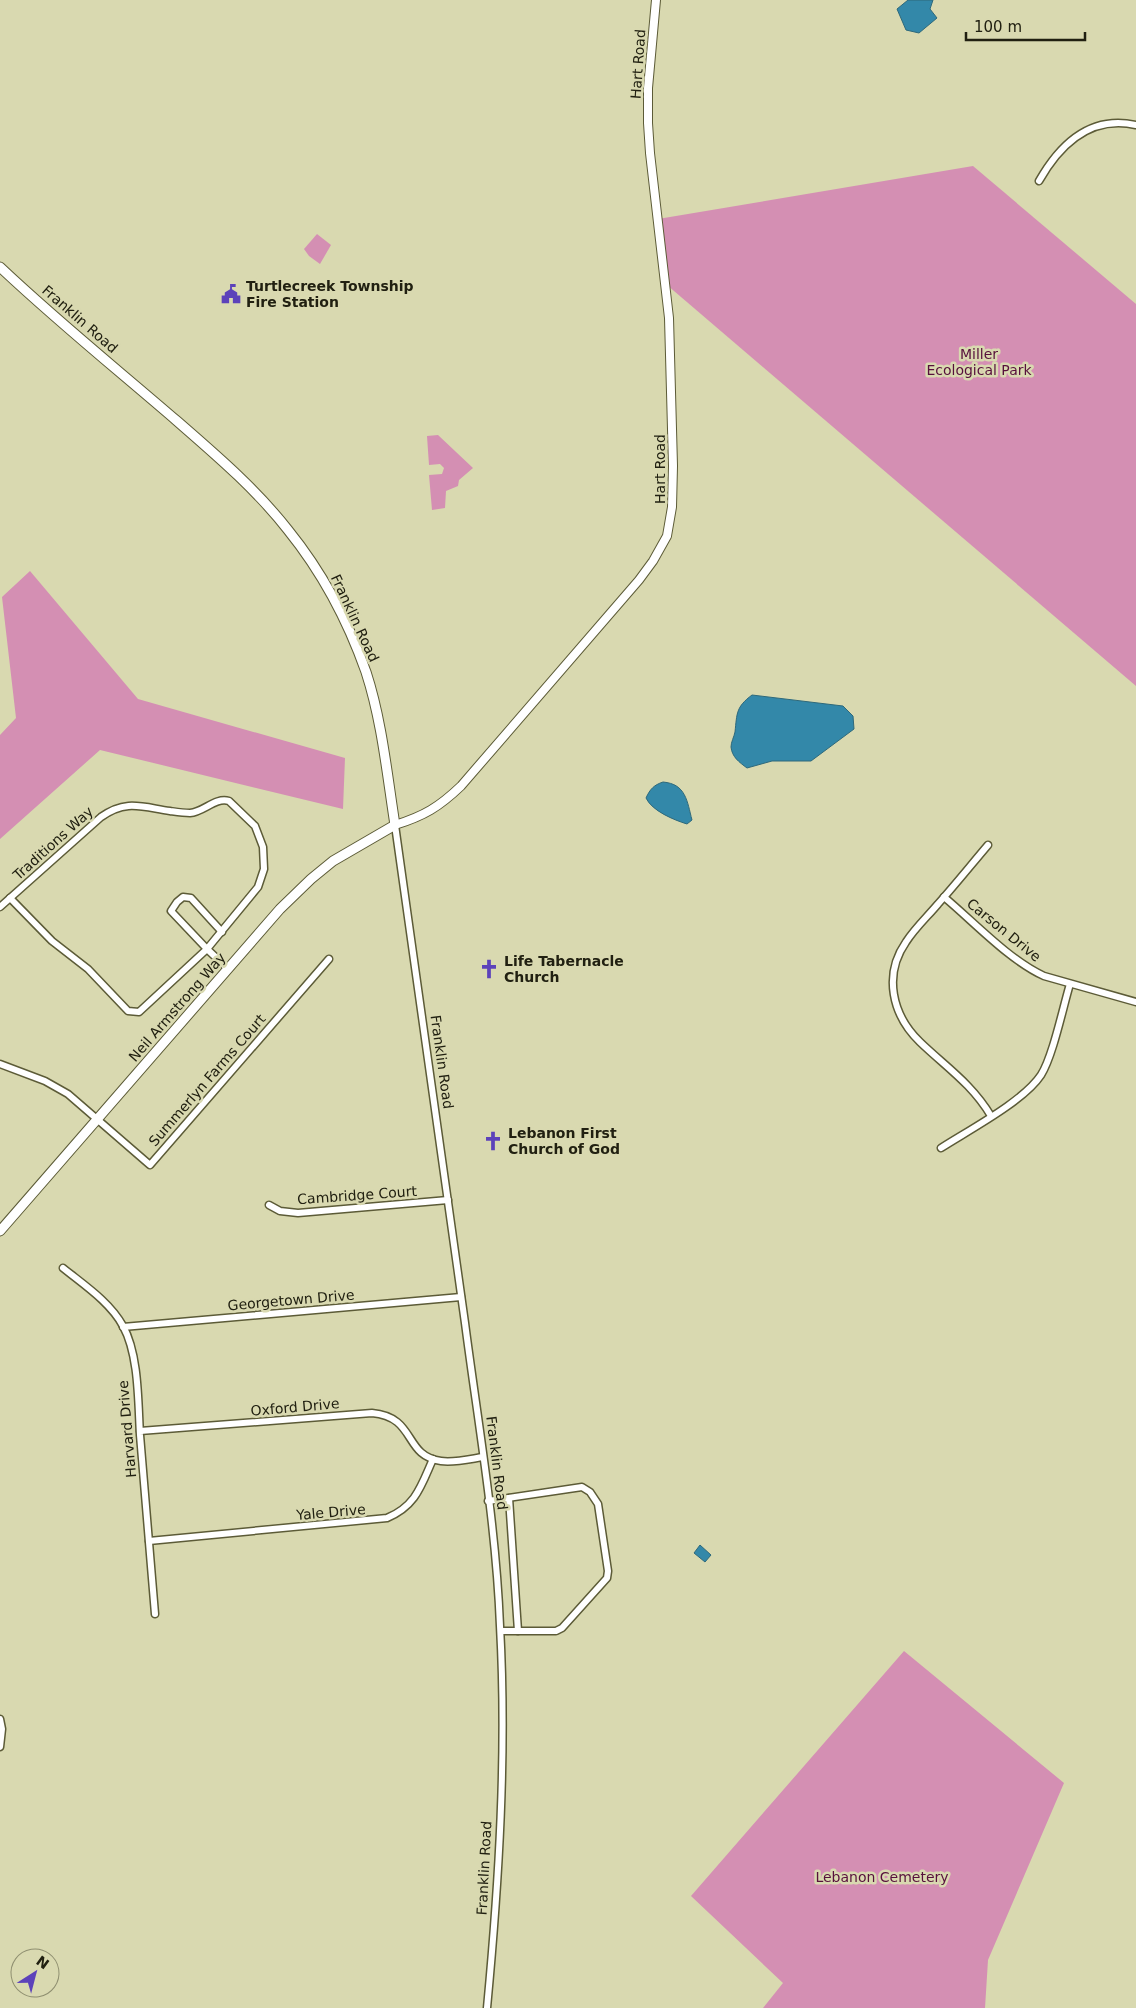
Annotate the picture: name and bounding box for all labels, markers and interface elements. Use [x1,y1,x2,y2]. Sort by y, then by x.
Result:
scale bar [966,10,1085,42]
text: 100 m [974,18,1022,36]
street label: Hart Road [628,29,648,99]
place label: Turtlecreek Township Fire Station [246,278,414,310]
street label: Franklin Road [39,282,121,356]
public building icon: Turtlecreek Township Fire Station [220,283,242,305]
park label: Miller Ecological Park [926,346,1032,378]
street label: Hart Road [652,434,668,504]
street label: Franklin Road [328,572,382,664]
street label: Traditions Way [9,803,96,884]
street label: Carson Drive [964,895,1044,965]
street label: Neil Armstrong Way [125,949,229,1065]
place label: Life Tabernacle Church [504,953,624,985]
church icon: Life Tabernacle Church [478,958,500,980]
street label: Summerlyn Farms Court [145,1010,269,1149]
street label: Franklin Road [427,1014,457,1110]
place label: Lebanon First Church of God [508,1125,620,1157]
church icon: Lebanon First Church of God [482,1130,504,1152]
street label: Cambridge Court [297,1183,418,1207]
street label: Georgetown Drive [227,1286,355,1314]
street label: Harvard Drive [115,1380,139,1478]
street label: Oxford Drive [250,1395,340,1419]
street label: Franklin Road [483,1415,511,1511]
street label: Yale Drive [295,1501,366,1523]
street label: Franklin Road [474,1820,494,1916]
park label: Lebanon Cemetery [815,1869,949,1885]
north arrow [10,1948,60,1998]
text: N [33,1953,52,1972]

